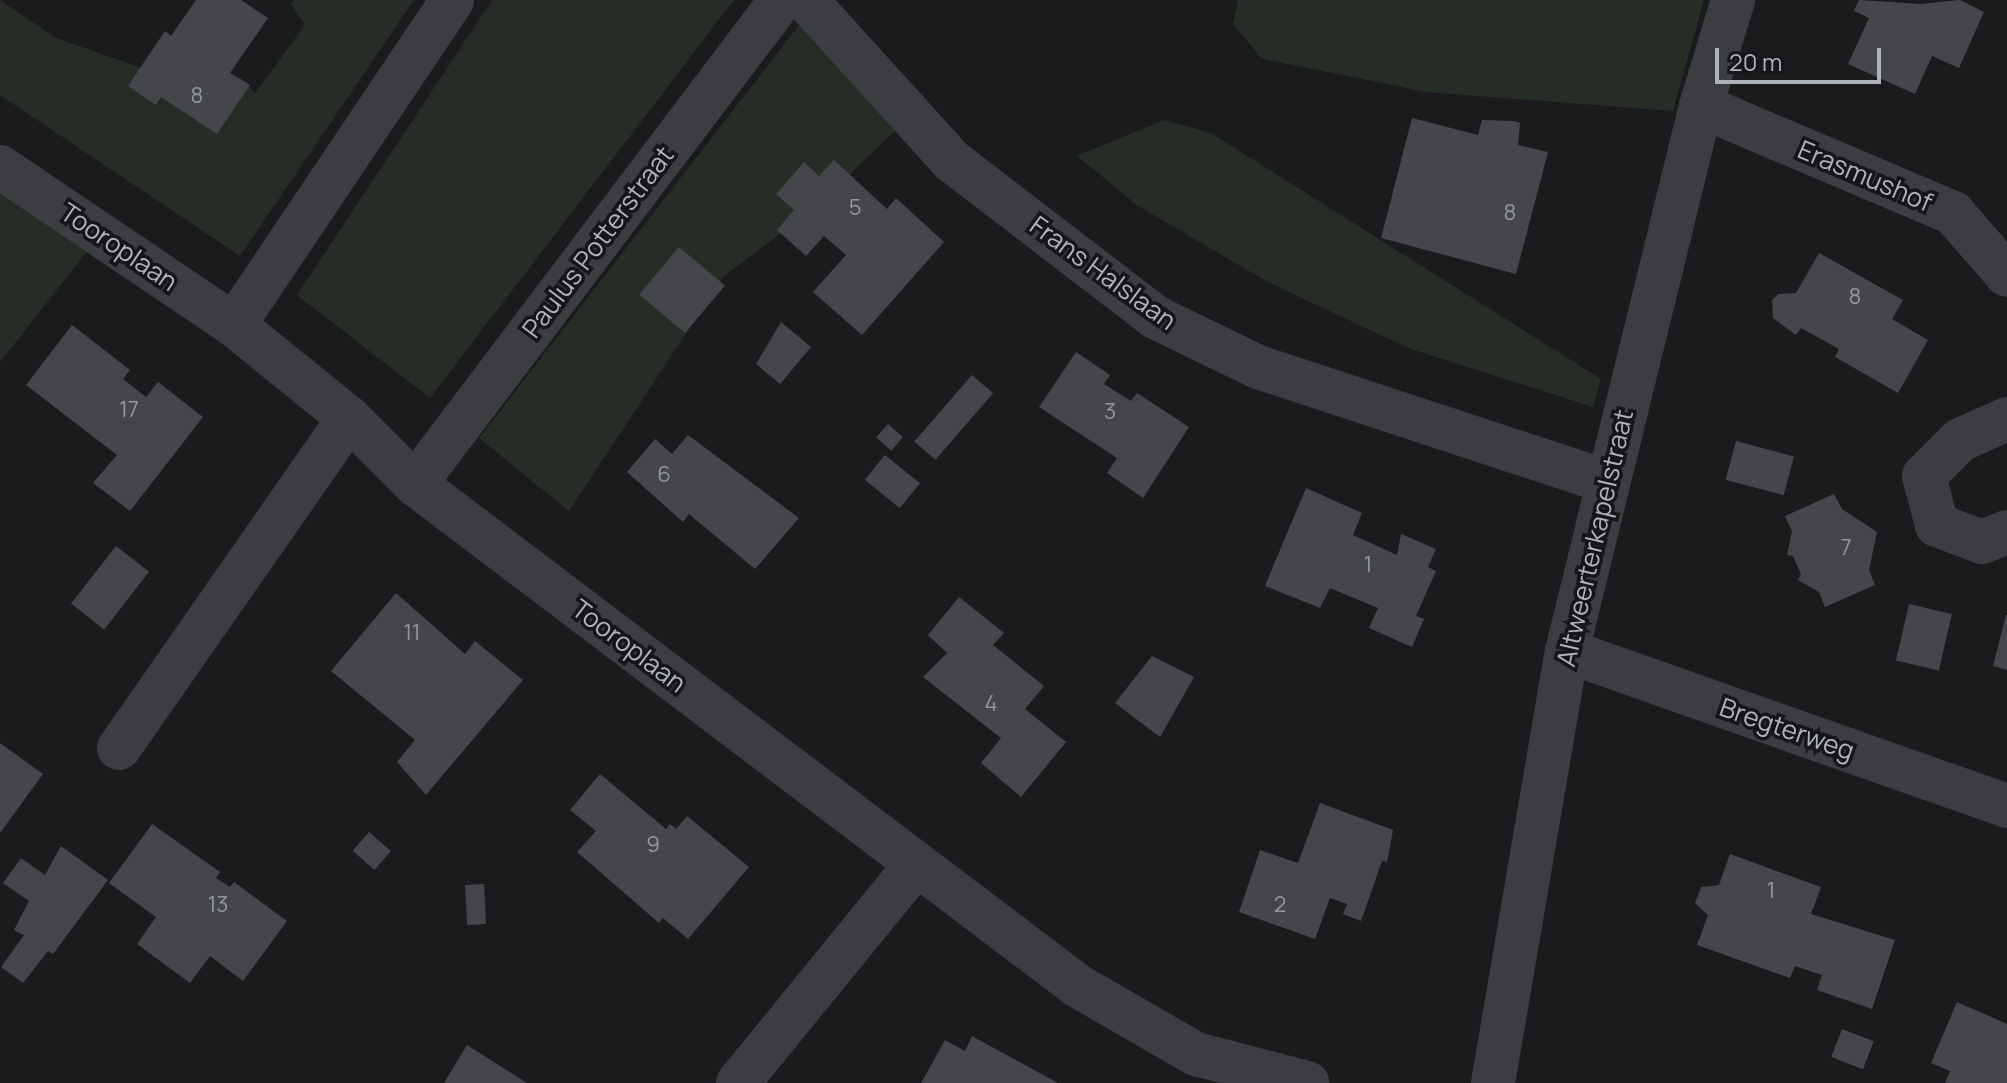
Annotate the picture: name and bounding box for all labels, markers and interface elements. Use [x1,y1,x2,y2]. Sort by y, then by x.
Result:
scale bar [1719,32,1885,82]
text: 20 m [1729,45,1782,78]
house number: 8 [191,83,203,109]
street label: Erasmushof [1793,134,1937,218]
street label: Paulus Potterstraat [516,140,680,344]
house number: 5 [849,195,861,221]
street label: Tooroplaan [55,196,183,298]
house number: 8 [1504,200,1516,226]
street label: Frans Halslaan [1024,210,1182,336]
house number: 8 [1849,284,1861,310]
house number: 17 [119,397,139,423]
house number: 3 [1104,399,1116,425]
street label: Altweerterkapelstraat [1550,406,1640,670]
house number: 6 [657,462,671,488]
house number: 7 [1840,535,1852,561]
house number: 1 [1364,552,1372,578]
street label: Tooroplaan [566,593,692,699]
house number: 11 [403,620,421,646]
house number: 4 [985,691,997,717]
street label: Bregterweg [1716,691,1858,767]
house number: 9 [646,832,660,858]
house number: 1 [1767,878,1775,904]
house number: 13 [208,892,228,918]
house number: 2 [1274,892,1286,918]

